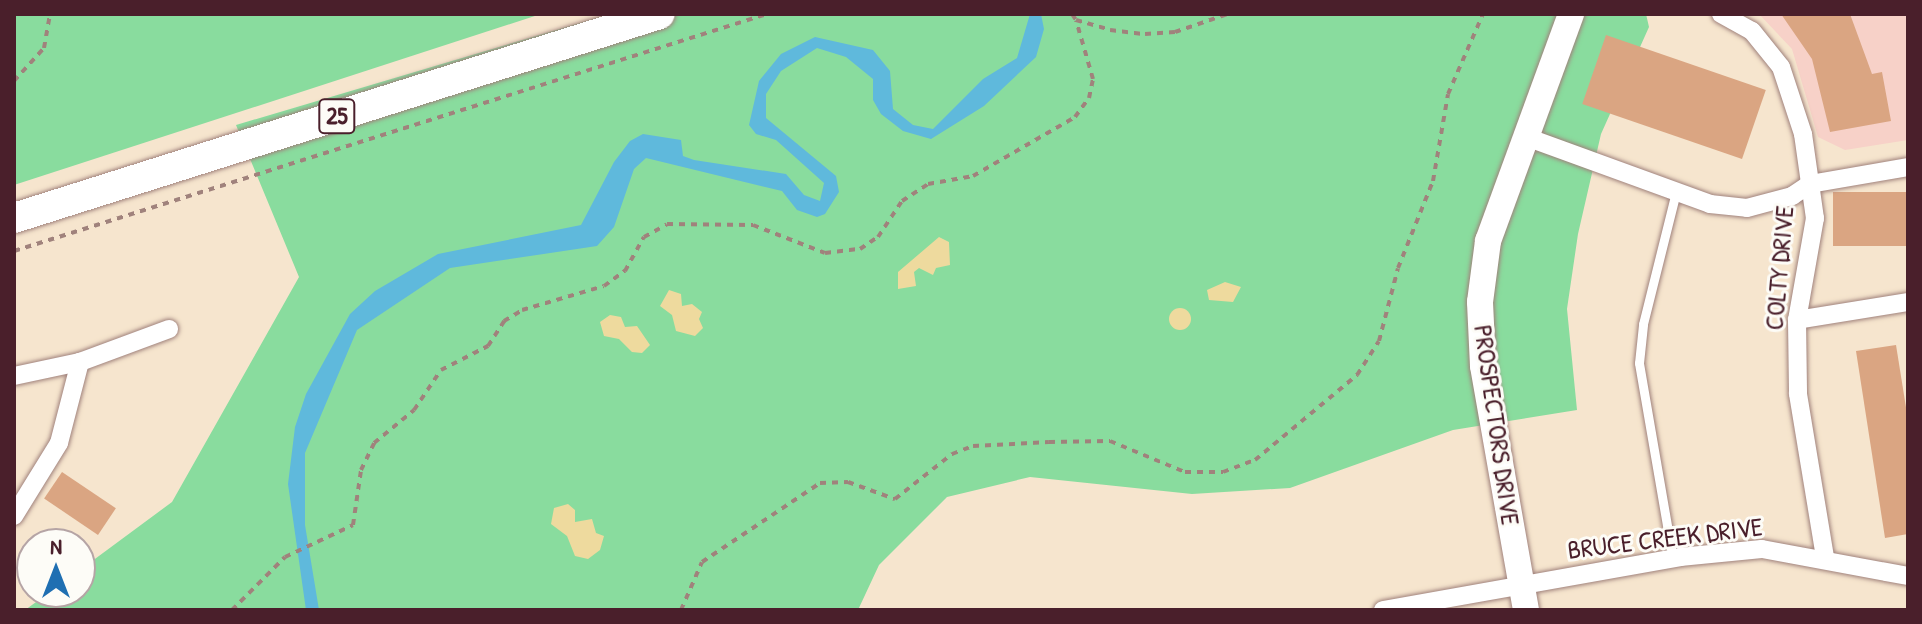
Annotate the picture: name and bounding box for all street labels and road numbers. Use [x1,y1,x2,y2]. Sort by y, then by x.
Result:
road number: 25 [317,96,357,136]
street label: COLTY DRIVE [1758,205,1800,331]
street label: PROSPECTORS DRIVE [1468,323,1526,527]
street label: BRUCE CREEK DRIVE [1566,511,1764,565]

